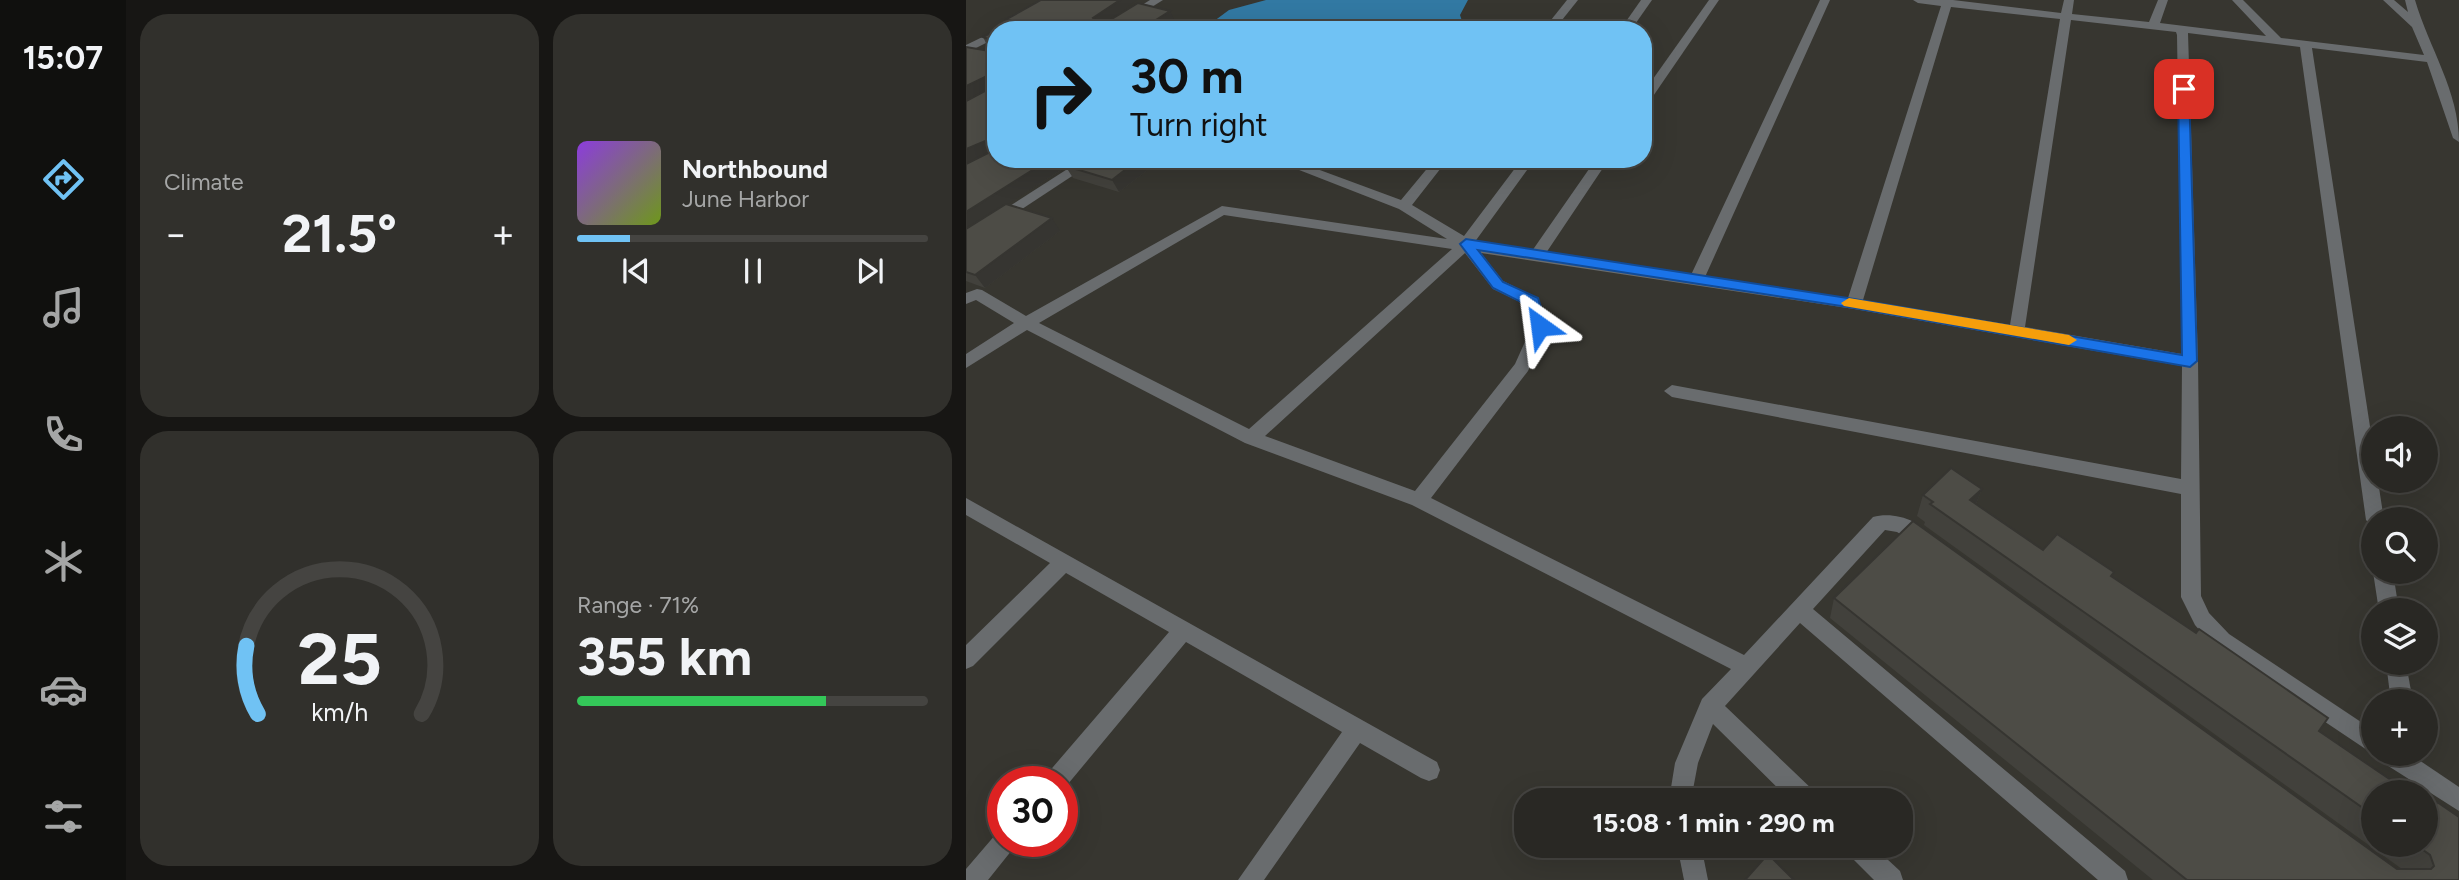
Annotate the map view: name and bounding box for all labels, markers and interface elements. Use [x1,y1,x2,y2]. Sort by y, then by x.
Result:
text: 15:07 [23,39,103,77]
text: 30 m [1130,46,1243,105]
icon: right [1015,49,1106,140]
pin [2154,59,2214,119]
icon: arrive [2165,70,2203,108]
text: Turn right [1130,106,1268,144]
text: Northbound [682,153,828,185]
icon: directions [39,155,88,204]
text: Climate [164,168,243,196]
text: June Harbor [682,185,809,213]
text: 21.5° [282,203,397,265]
text: − [164,211,188,257]
text: + [491,211,515,257]
icon: previous [617,252,655,290]
icon: pause [734,252,772,290]
icon: next [851,252,889,290]
icon: music [39,283,88,332]
position arrow [1503,289,1577,363]
icon: phone [39,410,88,459]
map controls [2361,416,2438,857]
button: sound [2361,416,2438,493]
button: search [2361,507,2438,584]
icon: climate [39,537,88,586]
text: Range · 71% [577,591,699,619]
button: layers [2361,598,2438,675]
text: 25 [297,616,382,703]
text: 355 km [577,626,752,688]
icon: car [39,665,88,714]
button: + [2361,689,2438,766]
text: km/h [311,697,368,727]
speed limit sign: 30 [987,766,1078,857]
button: − [2361,780,2438,857]
icon: filters [39,792,88,841]
text: 15:08 · 1 min · 290 m [1592,807,1835,839]

